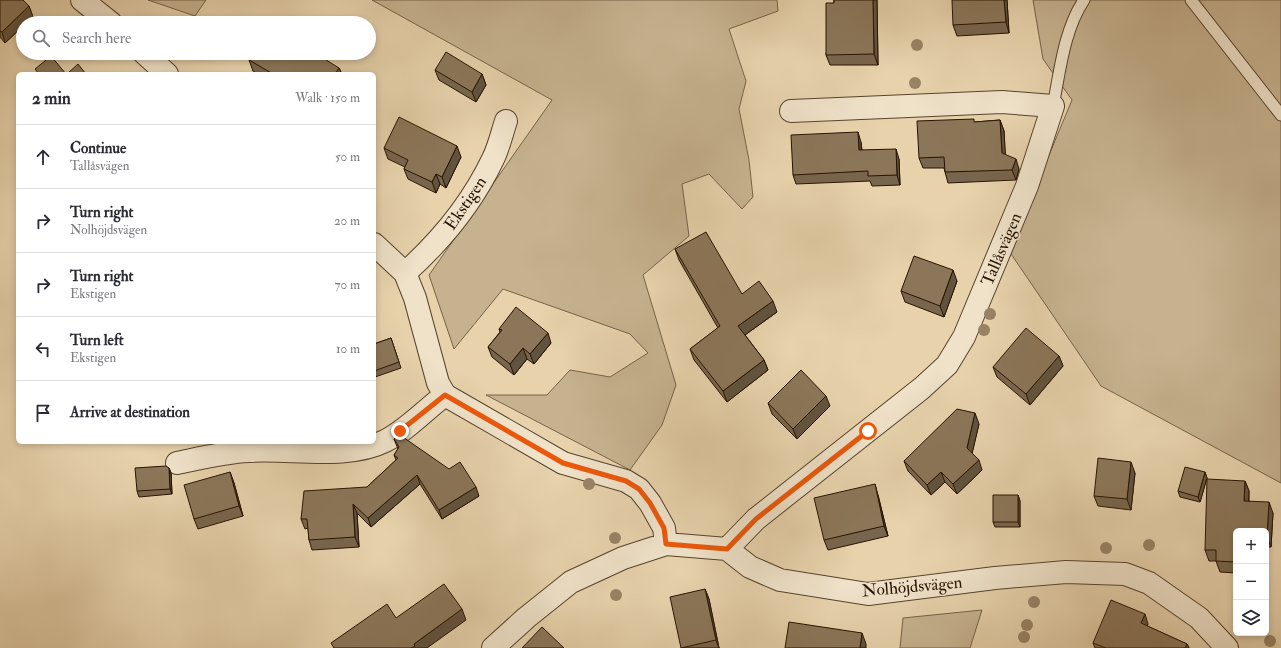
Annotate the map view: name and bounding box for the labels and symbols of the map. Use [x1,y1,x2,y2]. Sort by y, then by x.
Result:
street label: Ekstigen [440,172,491,234]
street label: Tallåsvägen [977,209,1026,289]
route end [391,422,409,440]
route start [859,422,877,440]
street label: Nolhöjdsvägen [861,572,963,601]

